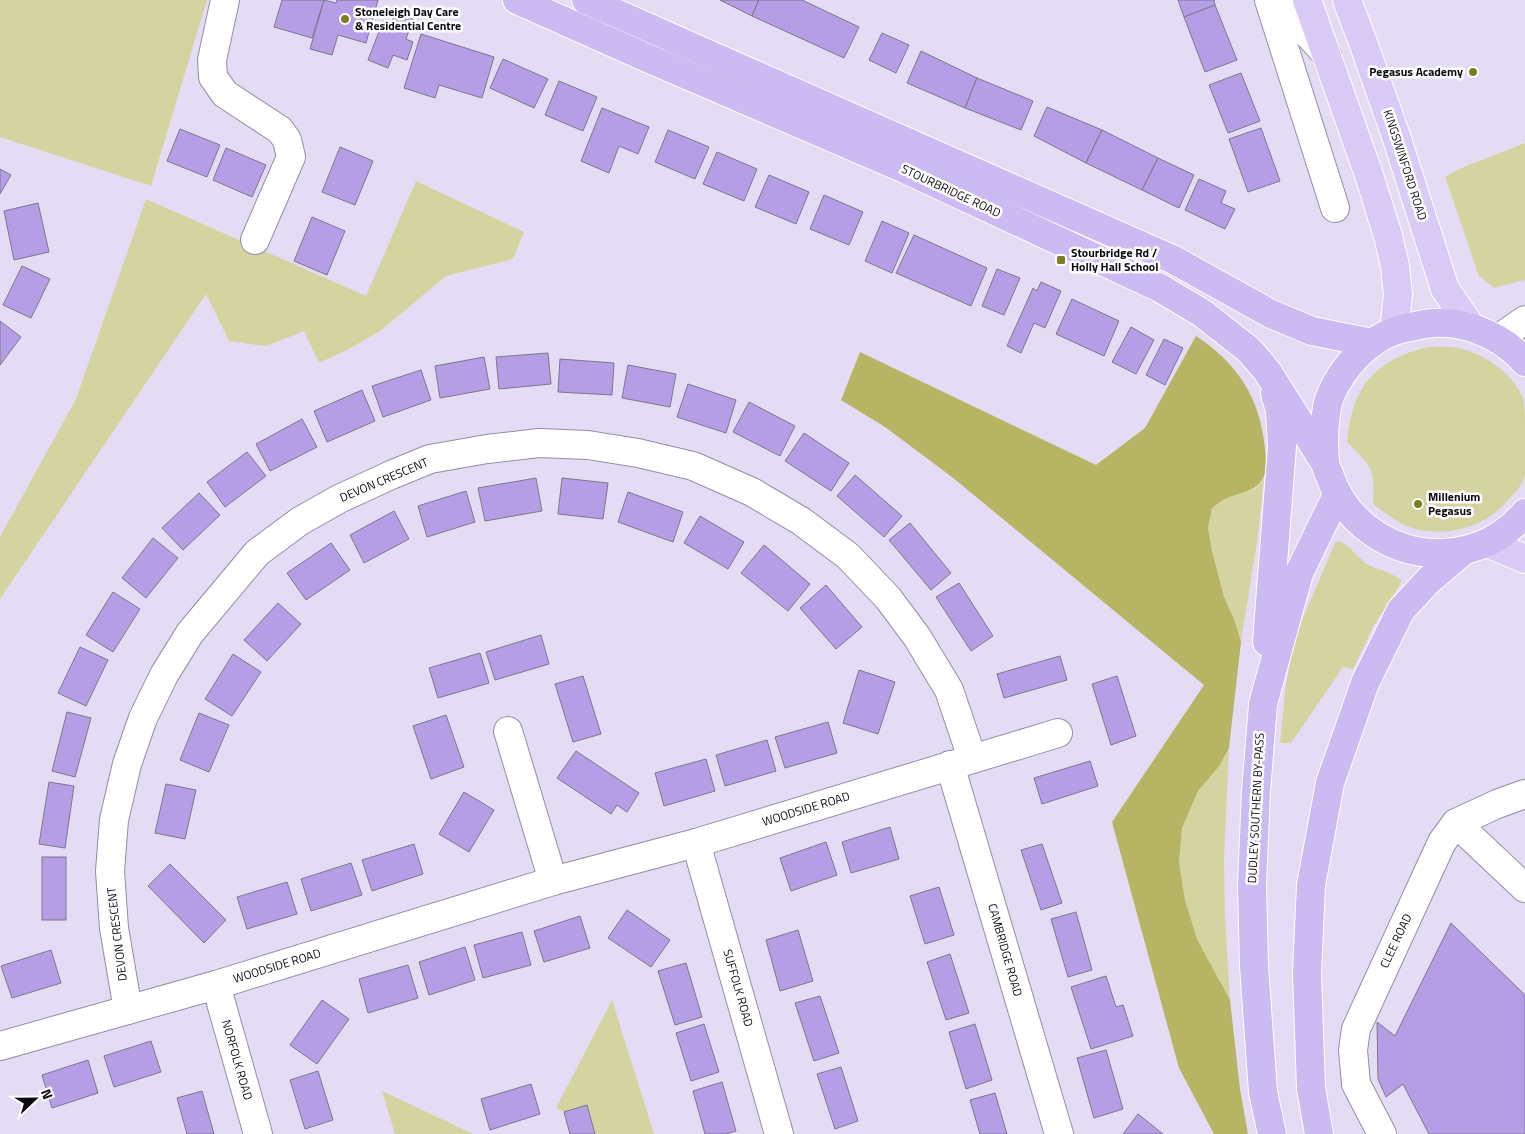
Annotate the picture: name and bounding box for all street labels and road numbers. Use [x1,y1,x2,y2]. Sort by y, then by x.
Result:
street label: KINGSWINFORD ROAD [1379,107,1432,223]
street label: STOURBRIDGE ROAD [898,159,1004,222]
street label: DEVON CRESCENT [337,452,432,507]
street label: DUDLEY SOUTHERN BY-PASS [1242,732,1269,884]
street label: WOODSIDE ROAD [760,786,852,831]
street label: DEVON CRESCENT [101,885,132,982]
street label: CAMBRIDGE ROAD [983,901,1028,999]
street label: CLEE ROAD [1375,910,1417,971]
street label: WOODSIDE ROAD [231,943,323,988]
street label: SUFFOLK ROAD [718,947,759,1029]
street label: NORFOLK ROAD [217,1017,258,1103]

